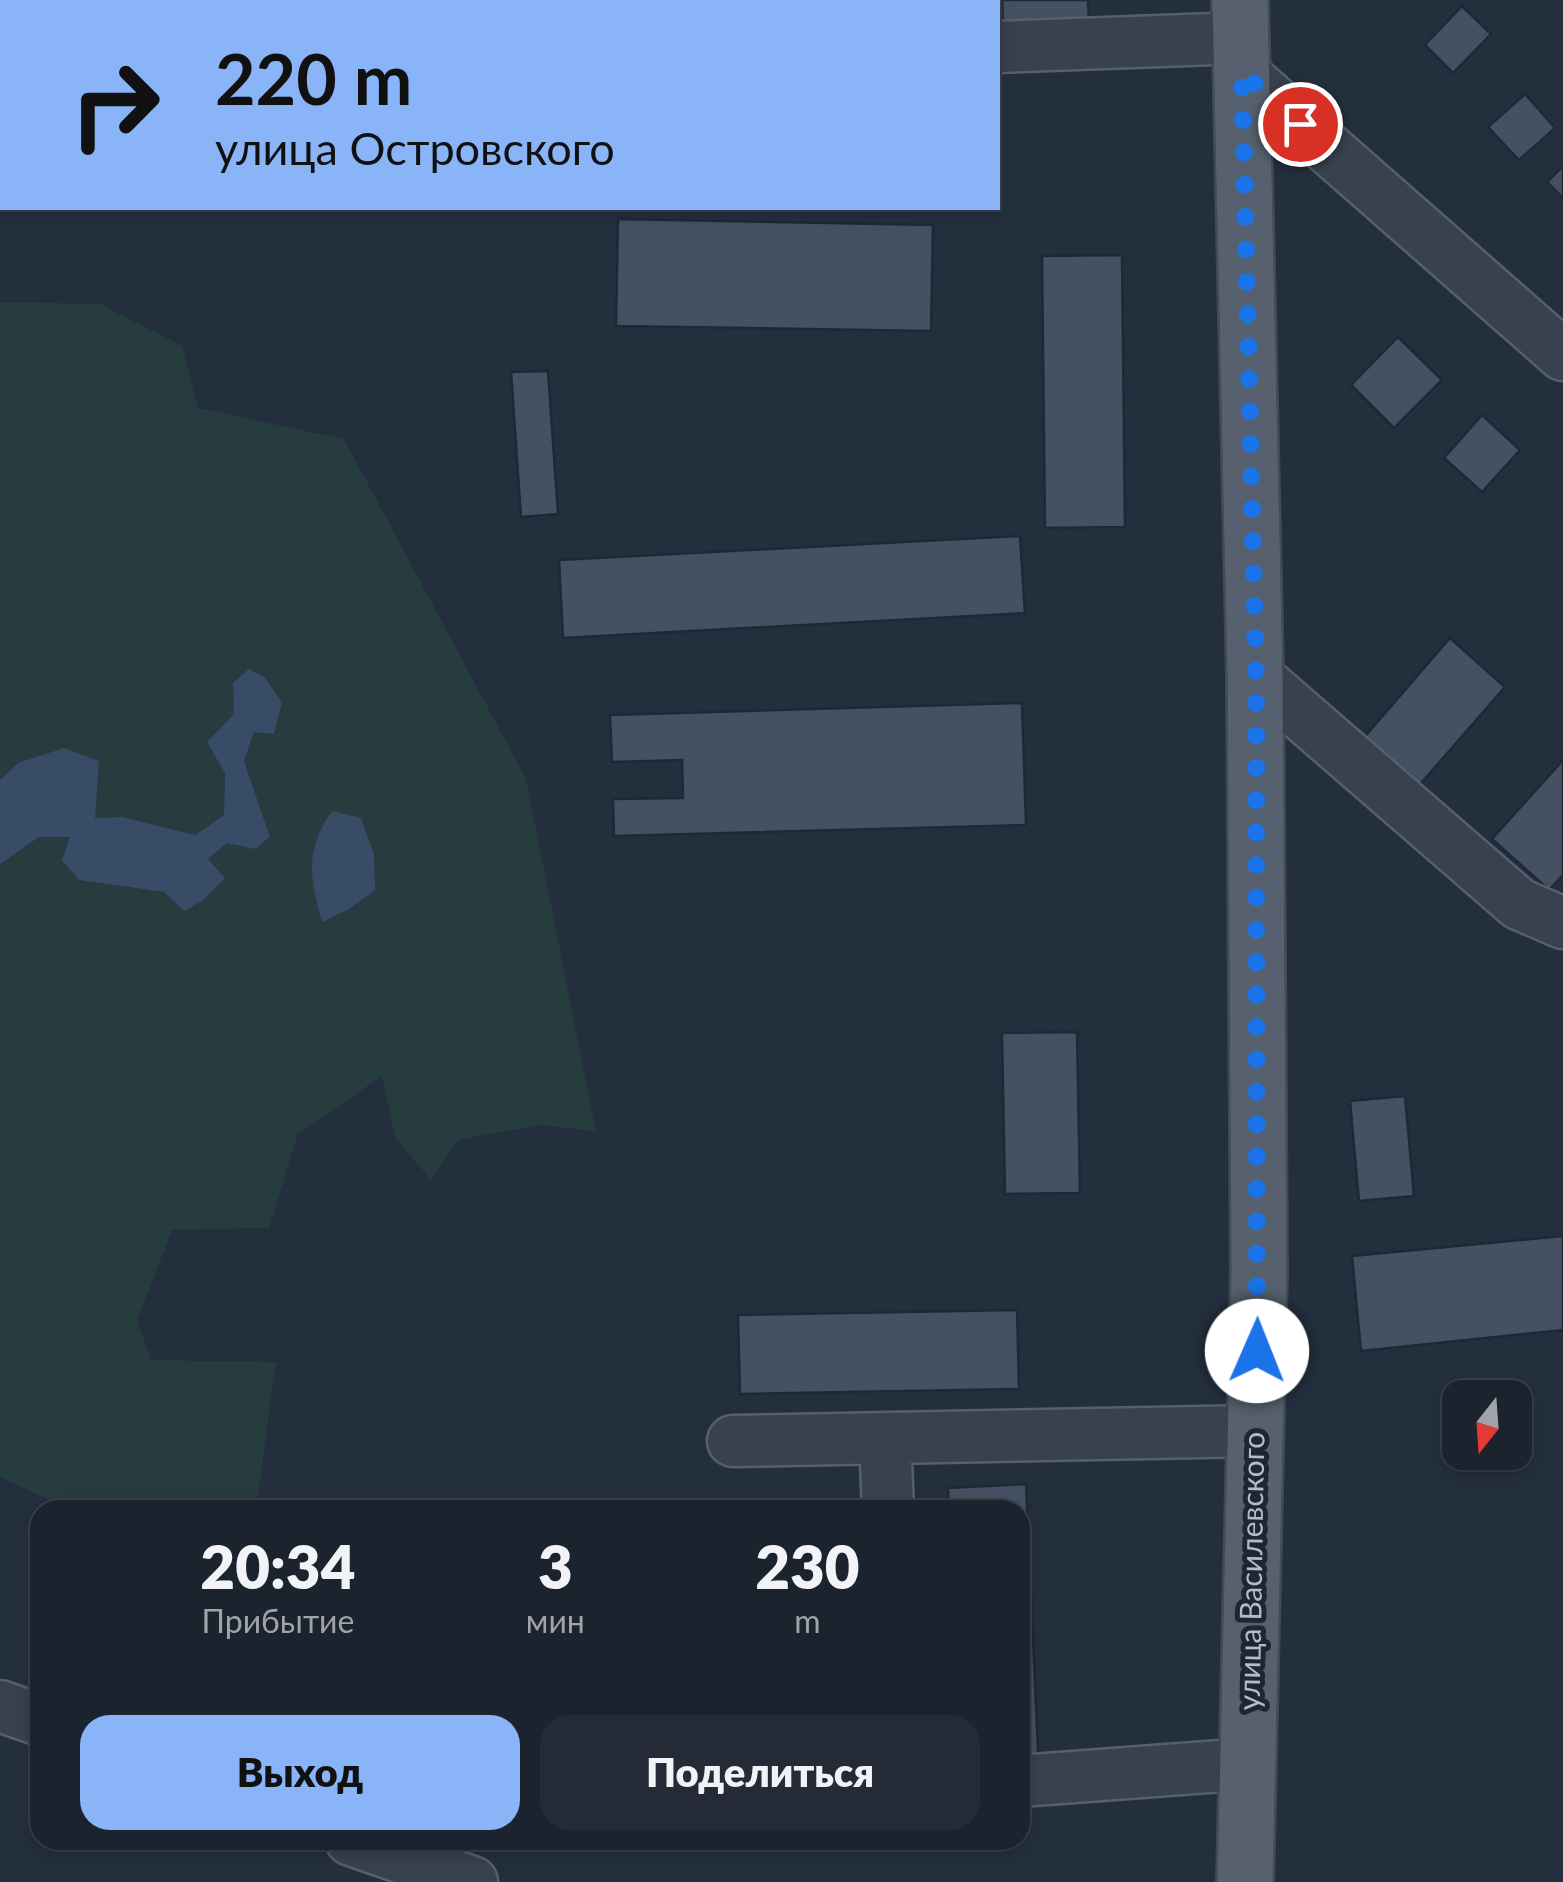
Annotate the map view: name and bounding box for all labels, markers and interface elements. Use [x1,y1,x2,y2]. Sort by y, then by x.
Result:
text: 220 m [215,36,412,120]
icon: right [50,40,180,170]
pin [1258,82,1343,167]
icon: arrive [1273,97,1328,152]
text: улица Островского [215,121,615,175]
position arrow [1205,1299,1309,1403]
north arrow [1442,1380,1532,1470]
map controls [1442,1380,1532,1470]
street label: улица Василевского [1230,1431,1270,1711]
text: 20:34 [200,1530,355,1602]
text: 3 [538,1530,573,1602]
text: 230 [755,1530,860,1602]
text: Прибытие [201,1601,354,1640]
text: мин [526,1601,585,1640]
text: m [794,1601,821,1640]
button: Выход [80,1715,520,1830]
button: Поделиться [540,1715,980,1830]

